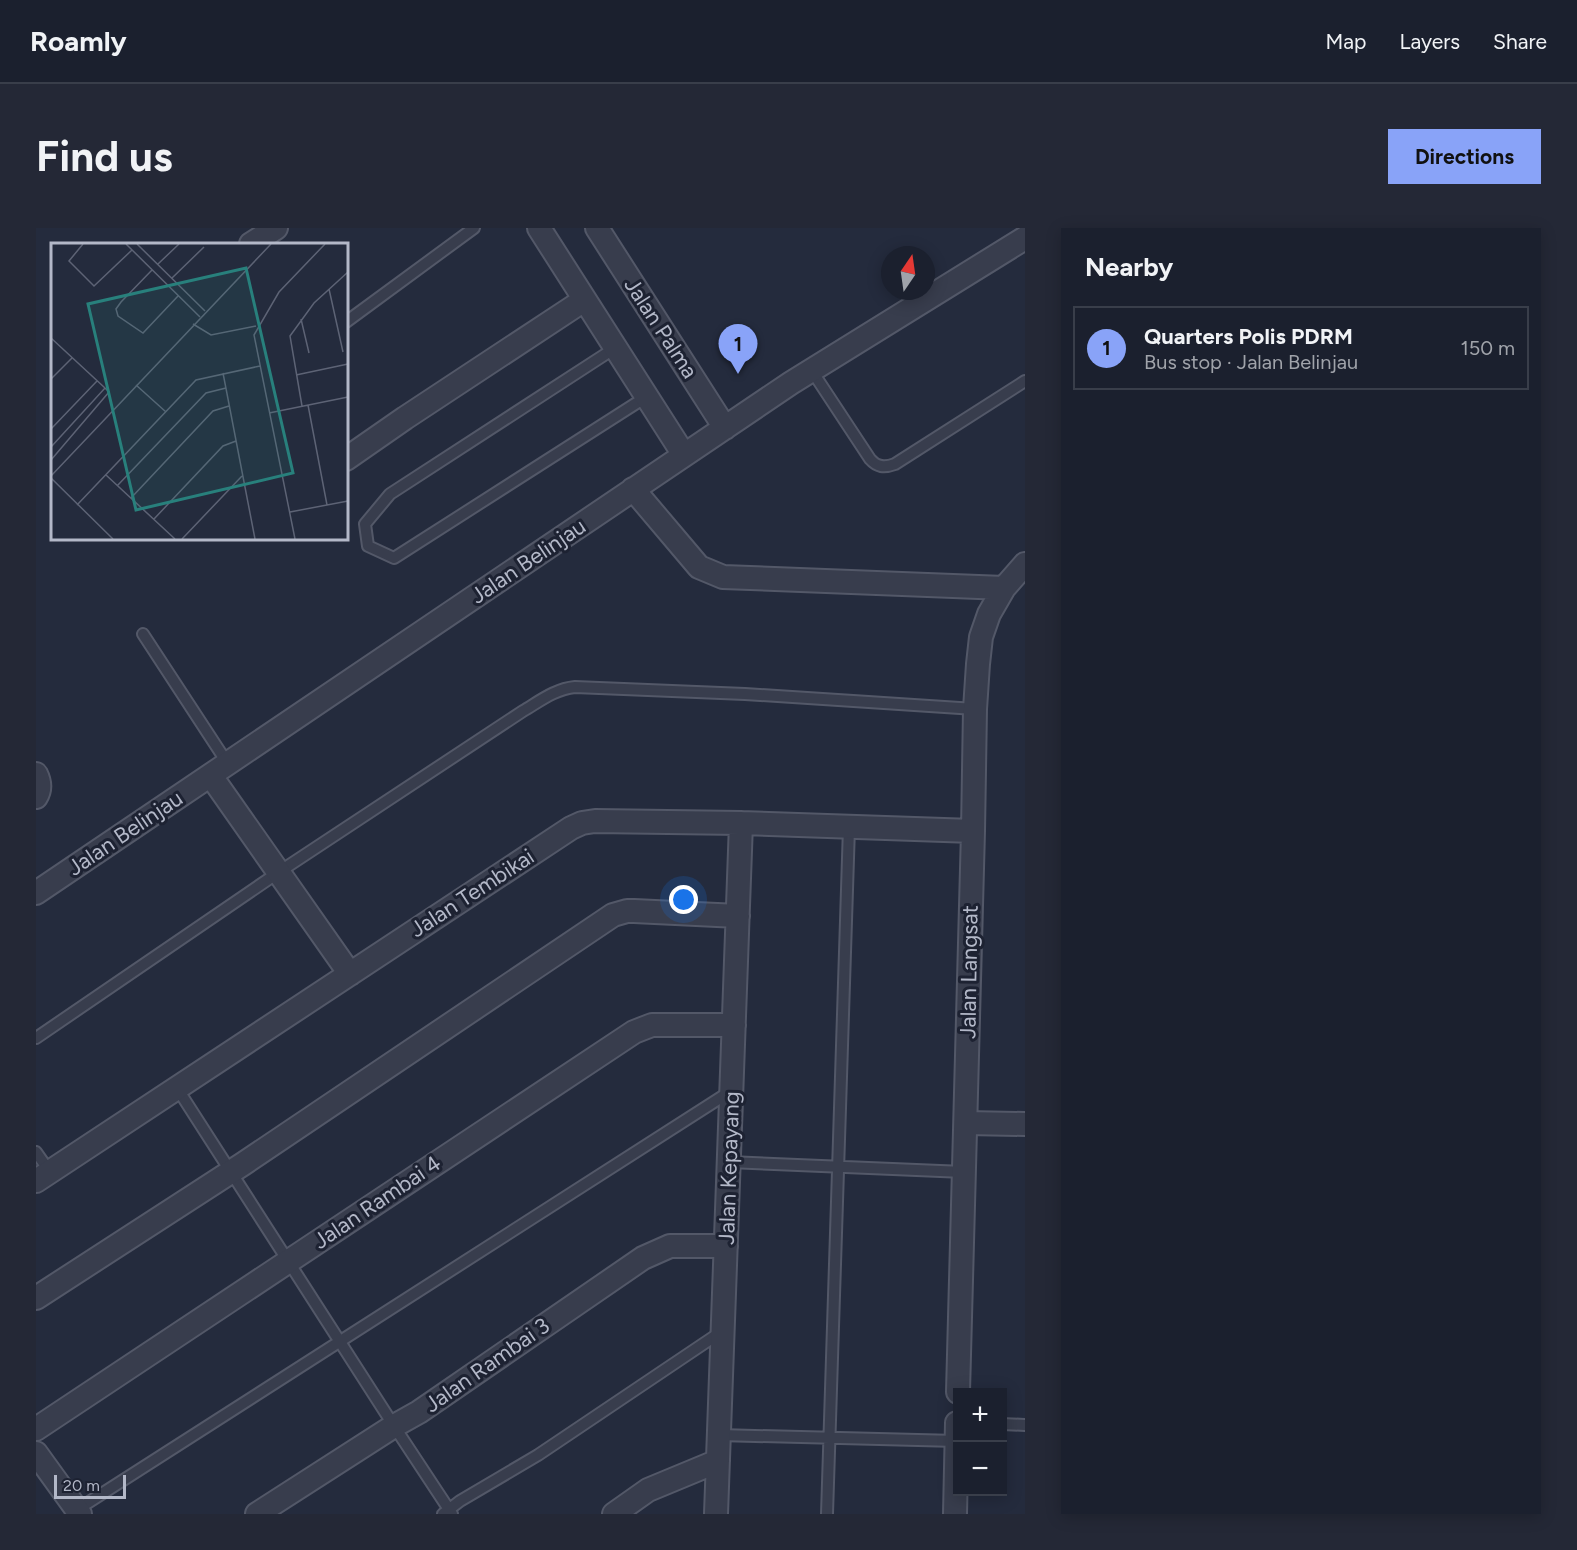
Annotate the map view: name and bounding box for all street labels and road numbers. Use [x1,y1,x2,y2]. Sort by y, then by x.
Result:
street label: Jalan Palma [618,272,704,384]
street label: Jalan Belinjau [465,513,591,609]
street label: Jalan Belinjau [62,785,188,881]
street label: Jalan Tembikai [405,843,539,943]
street label: Jalan Langsat [954,905,984,1039]
street label: Jalan Kepayang [713,1091,745,1245]
street label: Jalan Rambai 4 [308,1149,446,1255]
street label: Jalan Rambai 3 [419,1312,555,1418]

